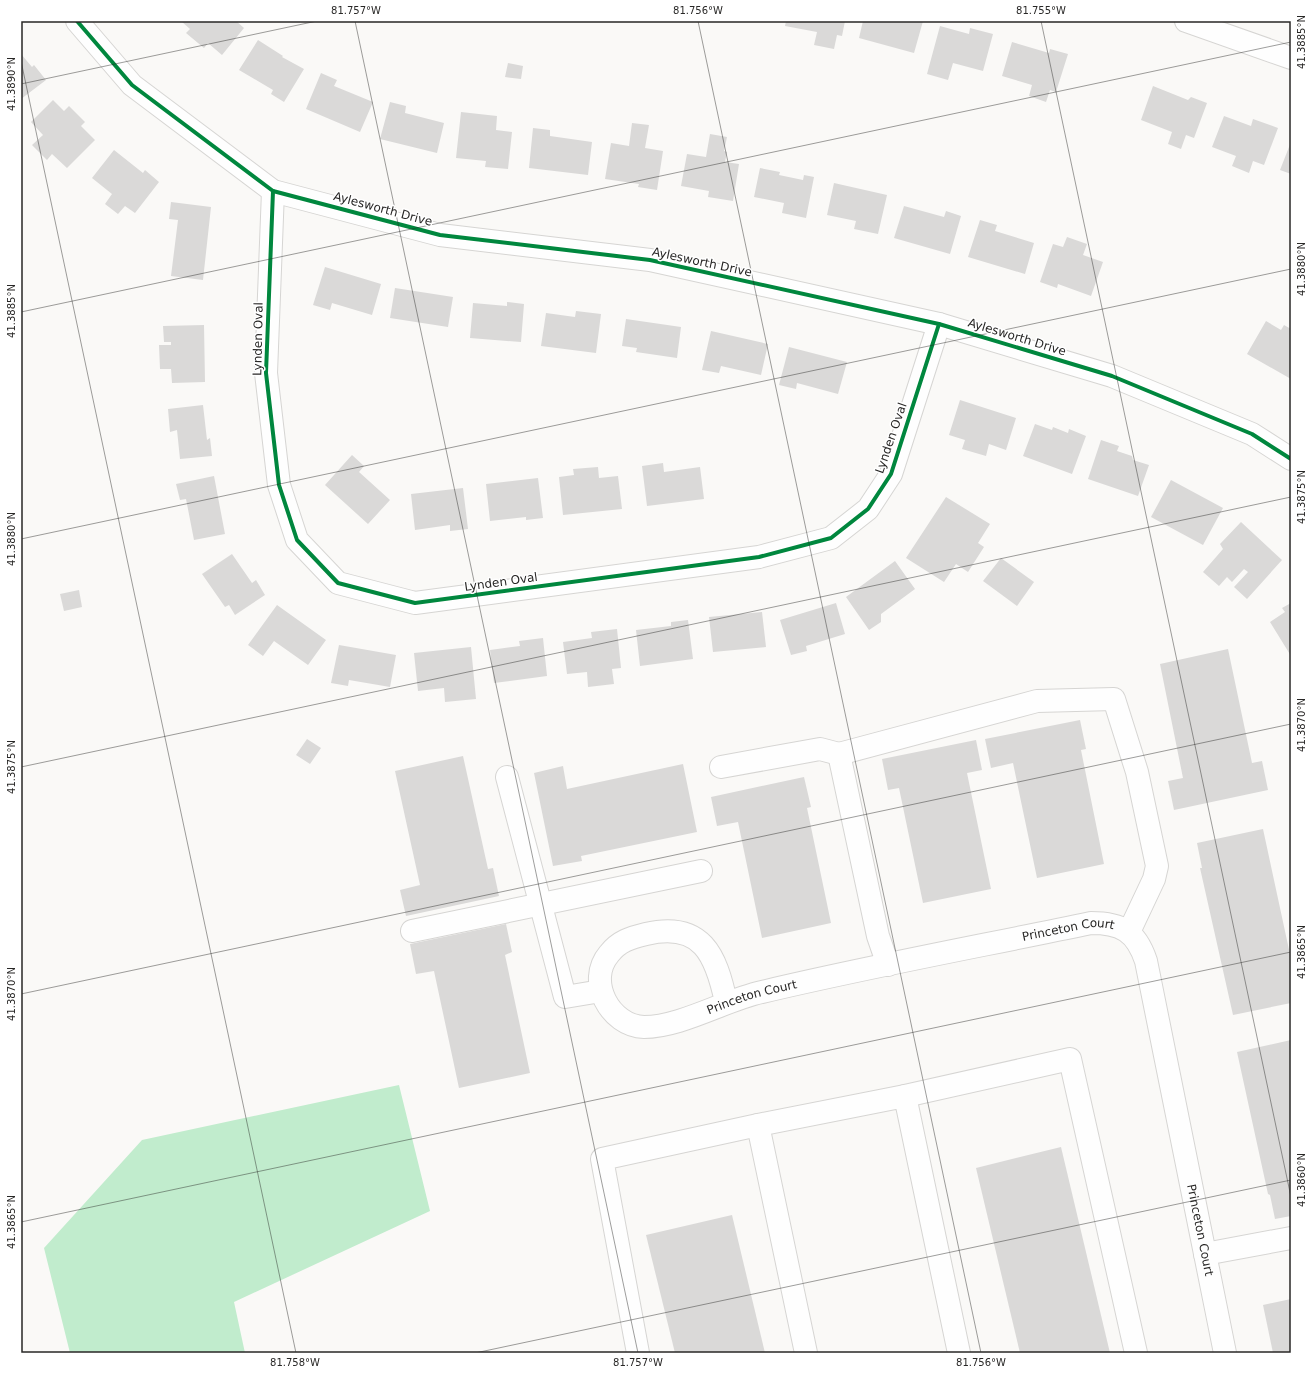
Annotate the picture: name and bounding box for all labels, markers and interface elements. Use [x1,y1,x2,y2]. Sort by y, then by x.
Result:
text: 81.757°W [331,5,381,16]
text: 81.756°W [673,5,723,16]
text: 81.755°W [1016,5,1066,16]
text: 41.3885°N [1296,15,1307,69]
text: 41.3890°N [6,57,17,111]
street label: Aylesworth Drive [332,189,434,229]
text: 41.3880°N [1296,242,1307,296]
street label: Aylesworth Drive [651,245,753,279]
text: 41.3885°N [6,284,17,338]
street label: Lynden Oval [250,302,266,376]
street label: Aylesworth Drive [966,315,1068,359]
street label: Lynden Oval [872,401,910,475]
text: 41.3875°N [1296,470,1307,524]
text: 41.3880°N [6,512,17,566]
street label: Lynden Oval [463,570,539,594]
text: 41.3870°N [1296,698,1307,752]
text: 41.3875°N [6,740,17,794]
street label: Princeton Court [1021,916,1116,944]
text: 41.3865°N [1296,925,1307,979]
text: 41.3870°N [6,967,17,1021]
street label: Princeton Court [705,977,798,1017]
text: 41.3860°N [1296,1153,1307,1207]
street label: Princeton Court [1184,1183,1216,1277]
text: 41.3865°N [6,1195,17,1249]
text: 81.758°W [270,1357,320,1368]
text: 81.757°W [613,1357,663,1368]
text: 81.756°W [956,1357,1006,1368]

